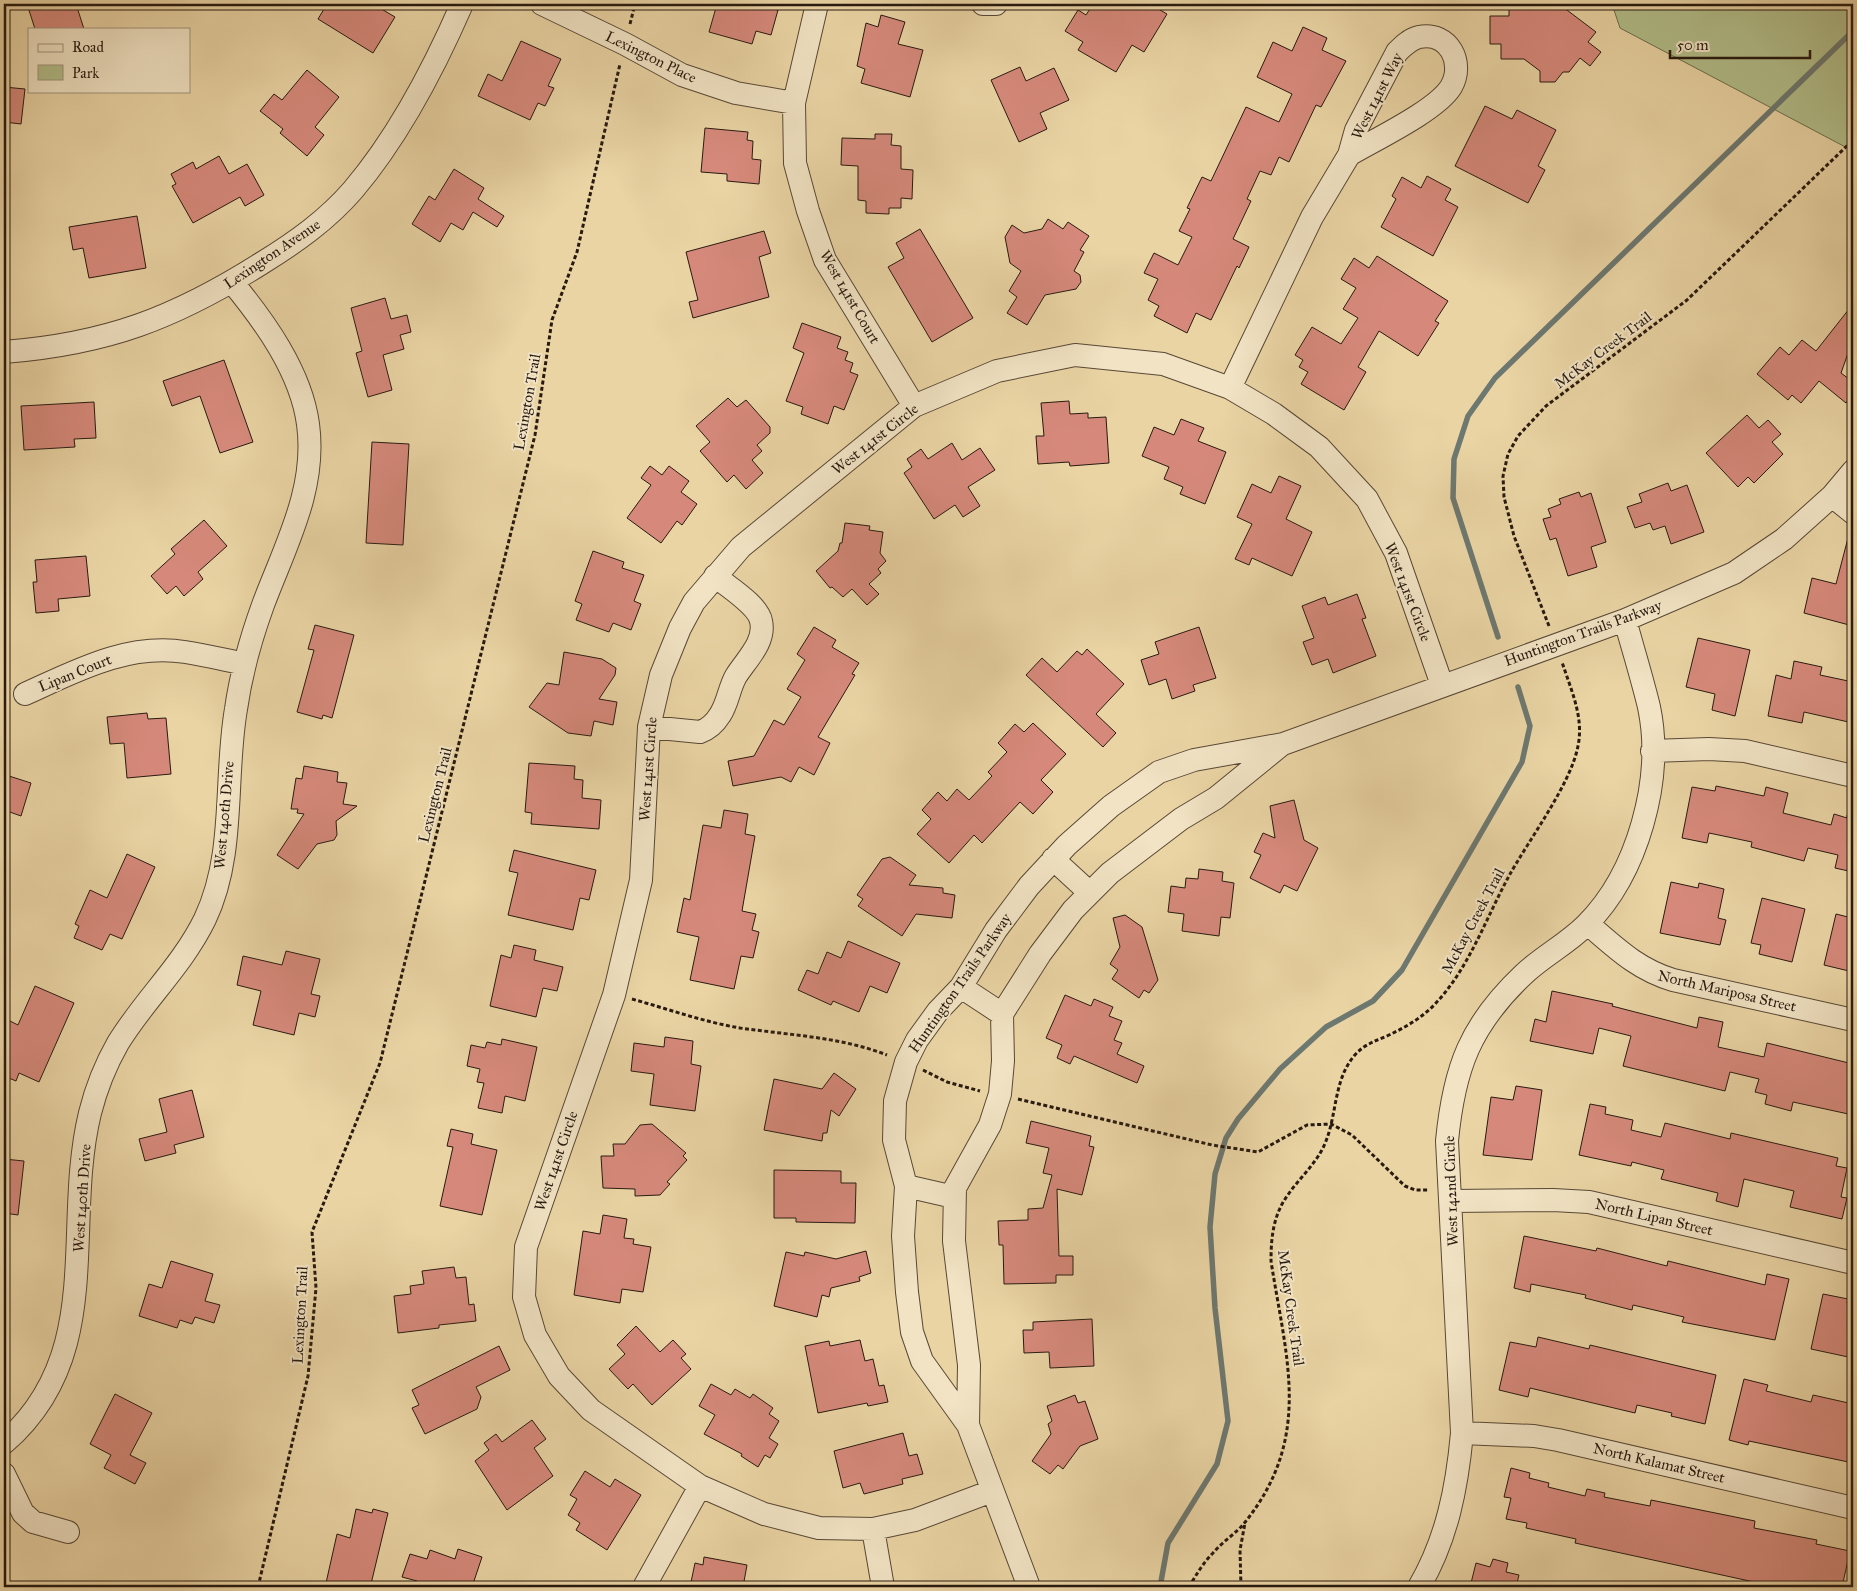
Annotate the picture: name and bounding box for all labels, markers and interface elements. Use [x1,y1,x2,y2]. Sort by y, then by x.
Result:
street label: Lexington Place [603,27,699,87]
legend [28,28,190,92]
scale bar [1670,28,1810,60]
text: 50 m [1677,36,1709,54]
text: Road [72,38,104,56]
street label: West 141st Way [1347,49,1407,142]
text: Park [72,64,99,82]
street label: Lexington Avenue [220,215,324,293]
street label: West 141st Court [816,247,884,348]
street label: McKay Creek Trail [1551,307,1656,392]
street label: Lexington Trail [510,351,544,452]
street label: West 141st Circle [828,400,922,478]
street label: West 141st Circle [1381,540,1435,644]
street label: Huntington Trails Parkway [1502,596,1665,670]
street label: Lipan Court [36,650,115,696]
street label: West 141st Circle [635,716,661,822]
street label: Lexington Trail [414,745,456,845]
street label: West 140th Drive [210,760,238,870]
street label: McKay Creek Trail [1438,864,1509,977]
street label: Huntington Trails Parkway [905,909,1016,1056]
street label: North Mariposa Street [1656,966,1799,1016]
street label: West 141st Circle [530,1109,582,1213]
street label: West 142nd Circle [1440,1135,1462,1247]
street label: West 140th Drive [69,1143,95,1253]
street label: North Lipan Street [1593,1195,1715,1239]
street label: McKay Creek Trail [1274,1249,1308,1368]
street label: Lexington Trail [288,1265,312,1364]
street label: North Kalamat Street [1591,1439,1727,1487]

